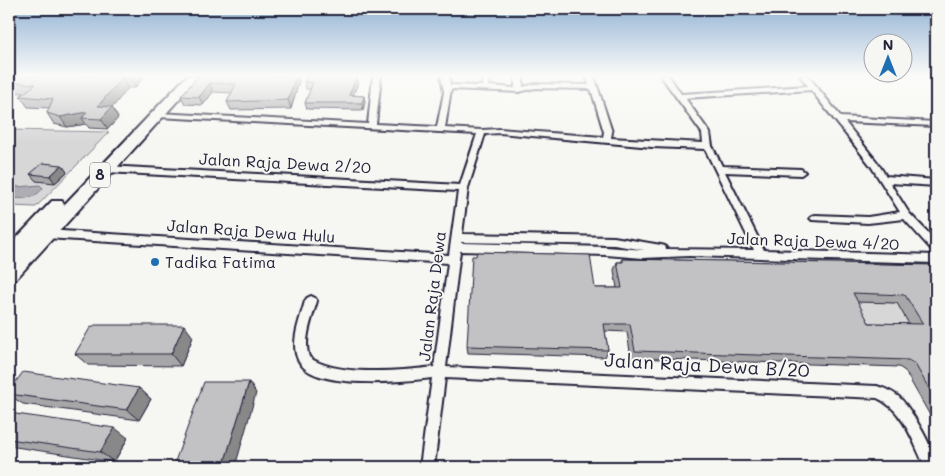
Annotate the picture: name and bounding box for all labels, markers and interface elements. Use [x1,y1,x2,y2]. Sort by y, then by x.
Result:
north arrow [862,32,912,82]
text: N [883,35,893,54]
street label: Jalan Raja Dewa 2/20 [199,148,372,177]
road number: 8 [90,162,110,188]
street label: Jalan Raja Dewa Hulu [166,214,336,247]
street label: Jalan Raja Dewa 4/20 [727,227,900,254]
street label: Jalan Raja Dewa [413,230,450,362]
place label: Tadika Fatima [165,251,276,272]
marker: Tadika Fatima [149,256,161,268]
street label: Jalan Raja Dewa B/20 [604,347,810,382]

